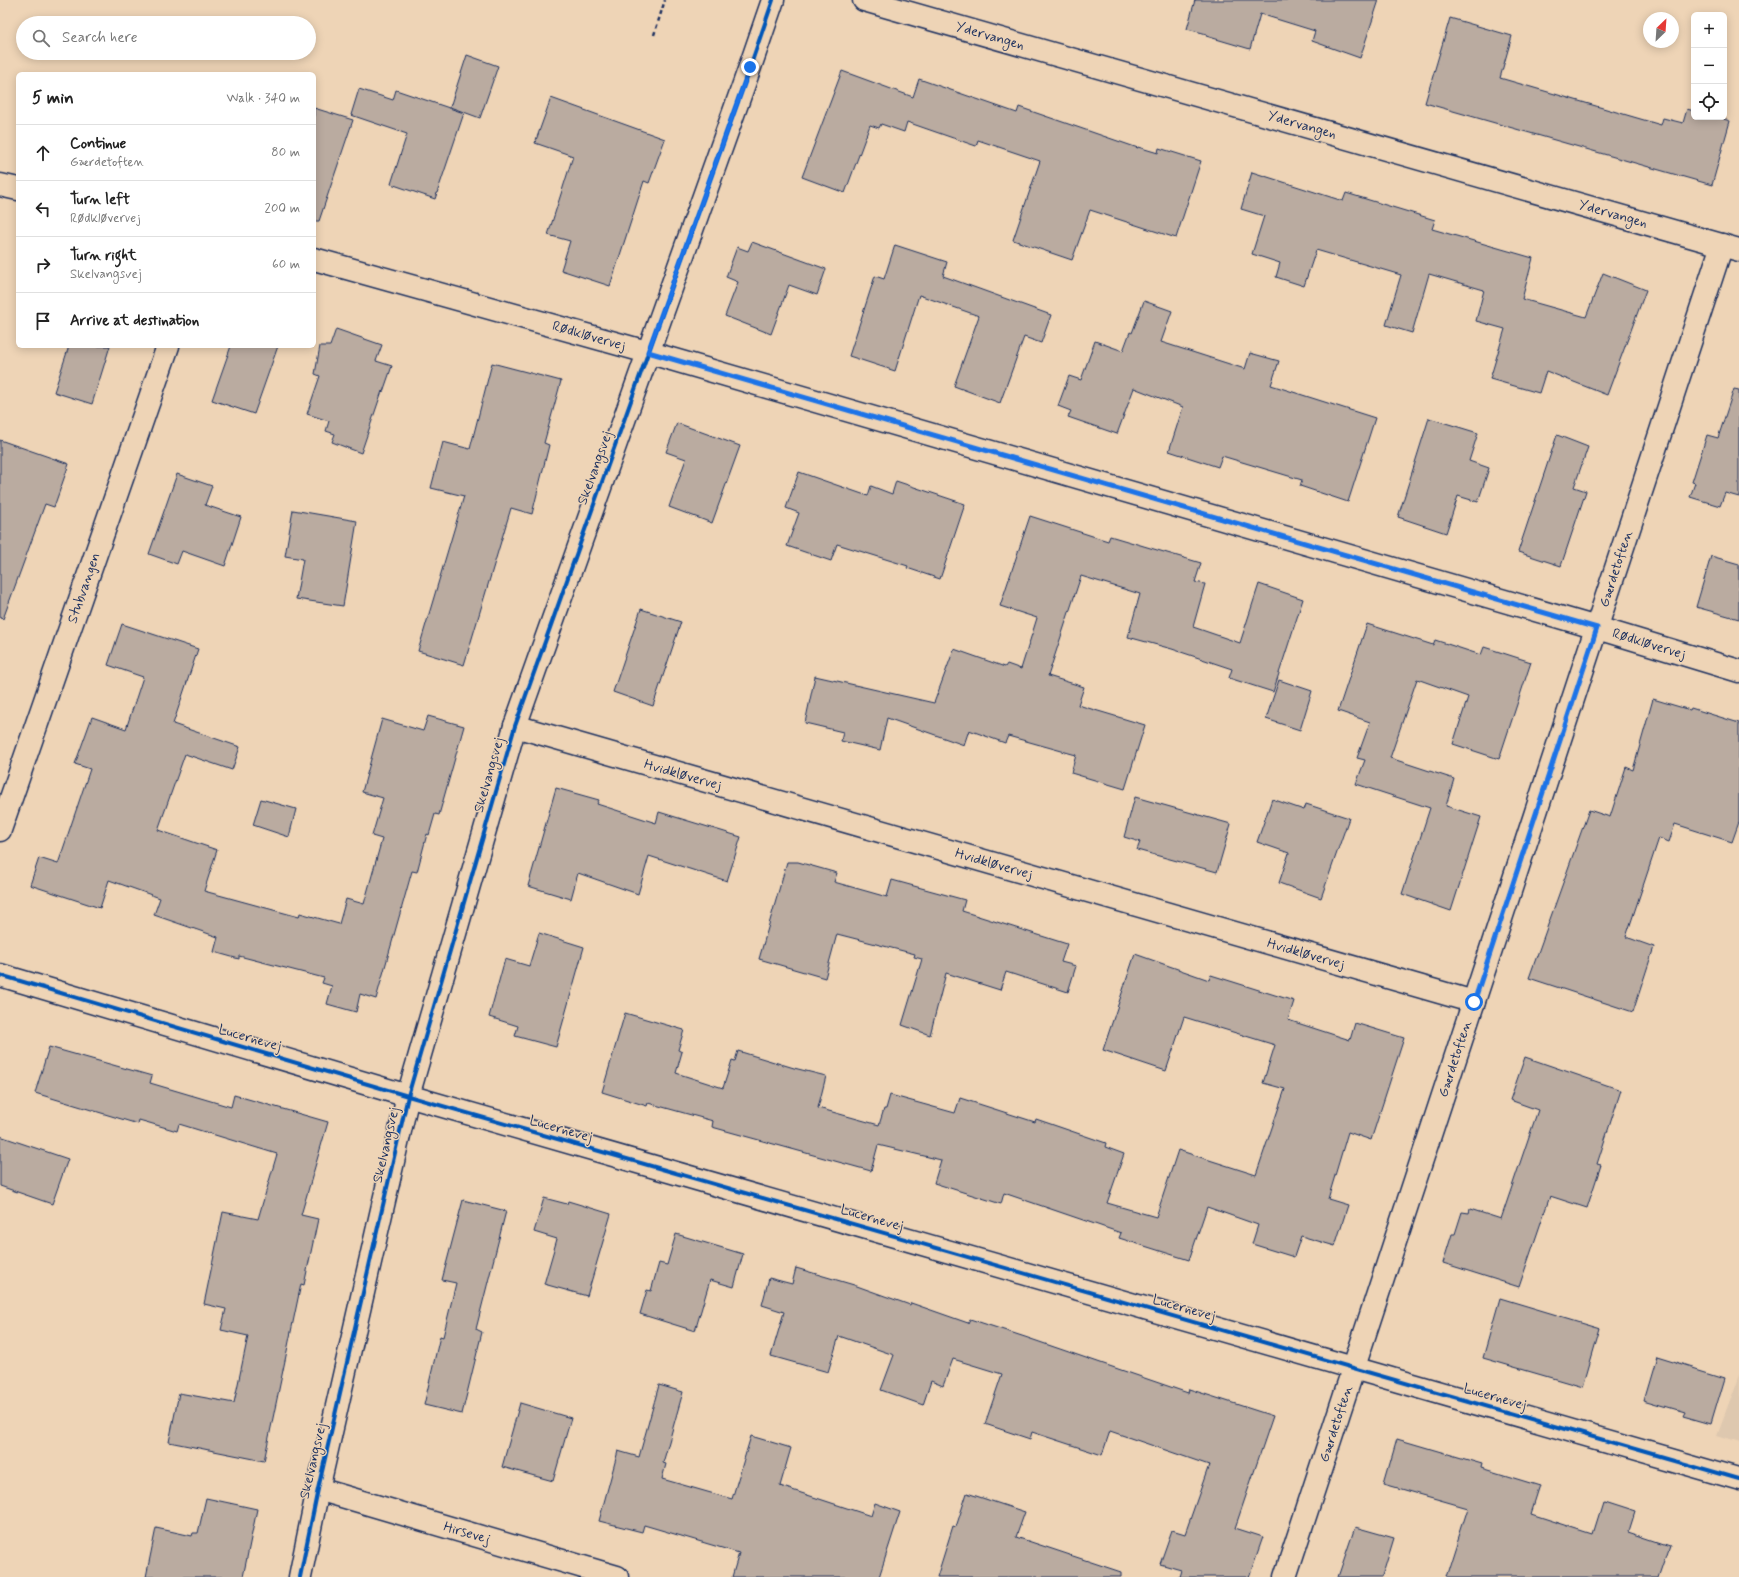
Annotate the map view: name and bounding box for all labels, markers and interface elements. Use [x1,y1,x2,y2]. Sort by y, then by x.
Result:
north arrow [1643,12,1679,48]
map controls [1691,12,1727,120]
button: + [1691,12,1727,48]
search box [16,16,316,60]
street label: Ydervangen [953,18,1027,55]
icon: search [30,27,52,49]
text: Search here [62,28,138,48]
button: − [1691,48,1727,84]
route end [741,58,759,76]
button: locate [1691,84,1727,120]
text: 5 min [32,87,74,109]
text: Walk · 340 m [226,90,300,107]
street label: Ydervangen [1265,107,1339,144]
text: Continue [70,134,126,154]
icon: ahead [32,142,54,164]
text: 80 m [271,144,300,161]
text: Gærdetoften [70,154,144,171]
text: Turn left [70,190,130,210]
street label: Ydervangen [1576,196,1650,233]
icon: left [32,198,54,220]
text: 200 m [265,200,300,217]
text: Rødkløvervej [70,210,141,227]
text: Turn right [70,246,137,266]
icon: right [32,254,54,276]
text: 60 m [272,256,300,273]
text: Skelvangsvej [70,266,142,283]
icon: arrive [32,310,54,332]
text: Arrive at destination [70,311,199,331]
street label: Rødkløvervej [550,317,628,355]
street label: Skelvangsvej [573,429,618,508]
street label: Gærdetoften [1595,528,1637,610]
street label: Stubvangen [63,550,105,626]
street label: Rødkløvervej [1610,624,1688,664]
street label: Skelvangsvej [470,735,509,815]
street label: Hvidkløvervej [642,755,724,795]
street label: Hvidkløvervej [953,844,1035,884]
street label: Hvidkløvervej [1265,934,1347,974]
route start [1465,993,1483,1011]
street label: Gærdetoften [1434,1018,1476,1100]
street label: Lucernevej [216,1020,284,1056]
street label: Skelvangsvej [369,1105,404,1185]
street label: Lucernevej [527,1111,595,1147]
street label: Lucernevej [838,1200,906,1236]
street label: Lucernevej [1150,1290,1218,1326]
street label: Lucernevej [1461,1379,1529,1415]
street label: Gærdetoften [1315,1383,1357,1465]
street label: Skelvangsvej [296,1421,331,1501]
street label: Hirsevej [441,1518,493,1548]

